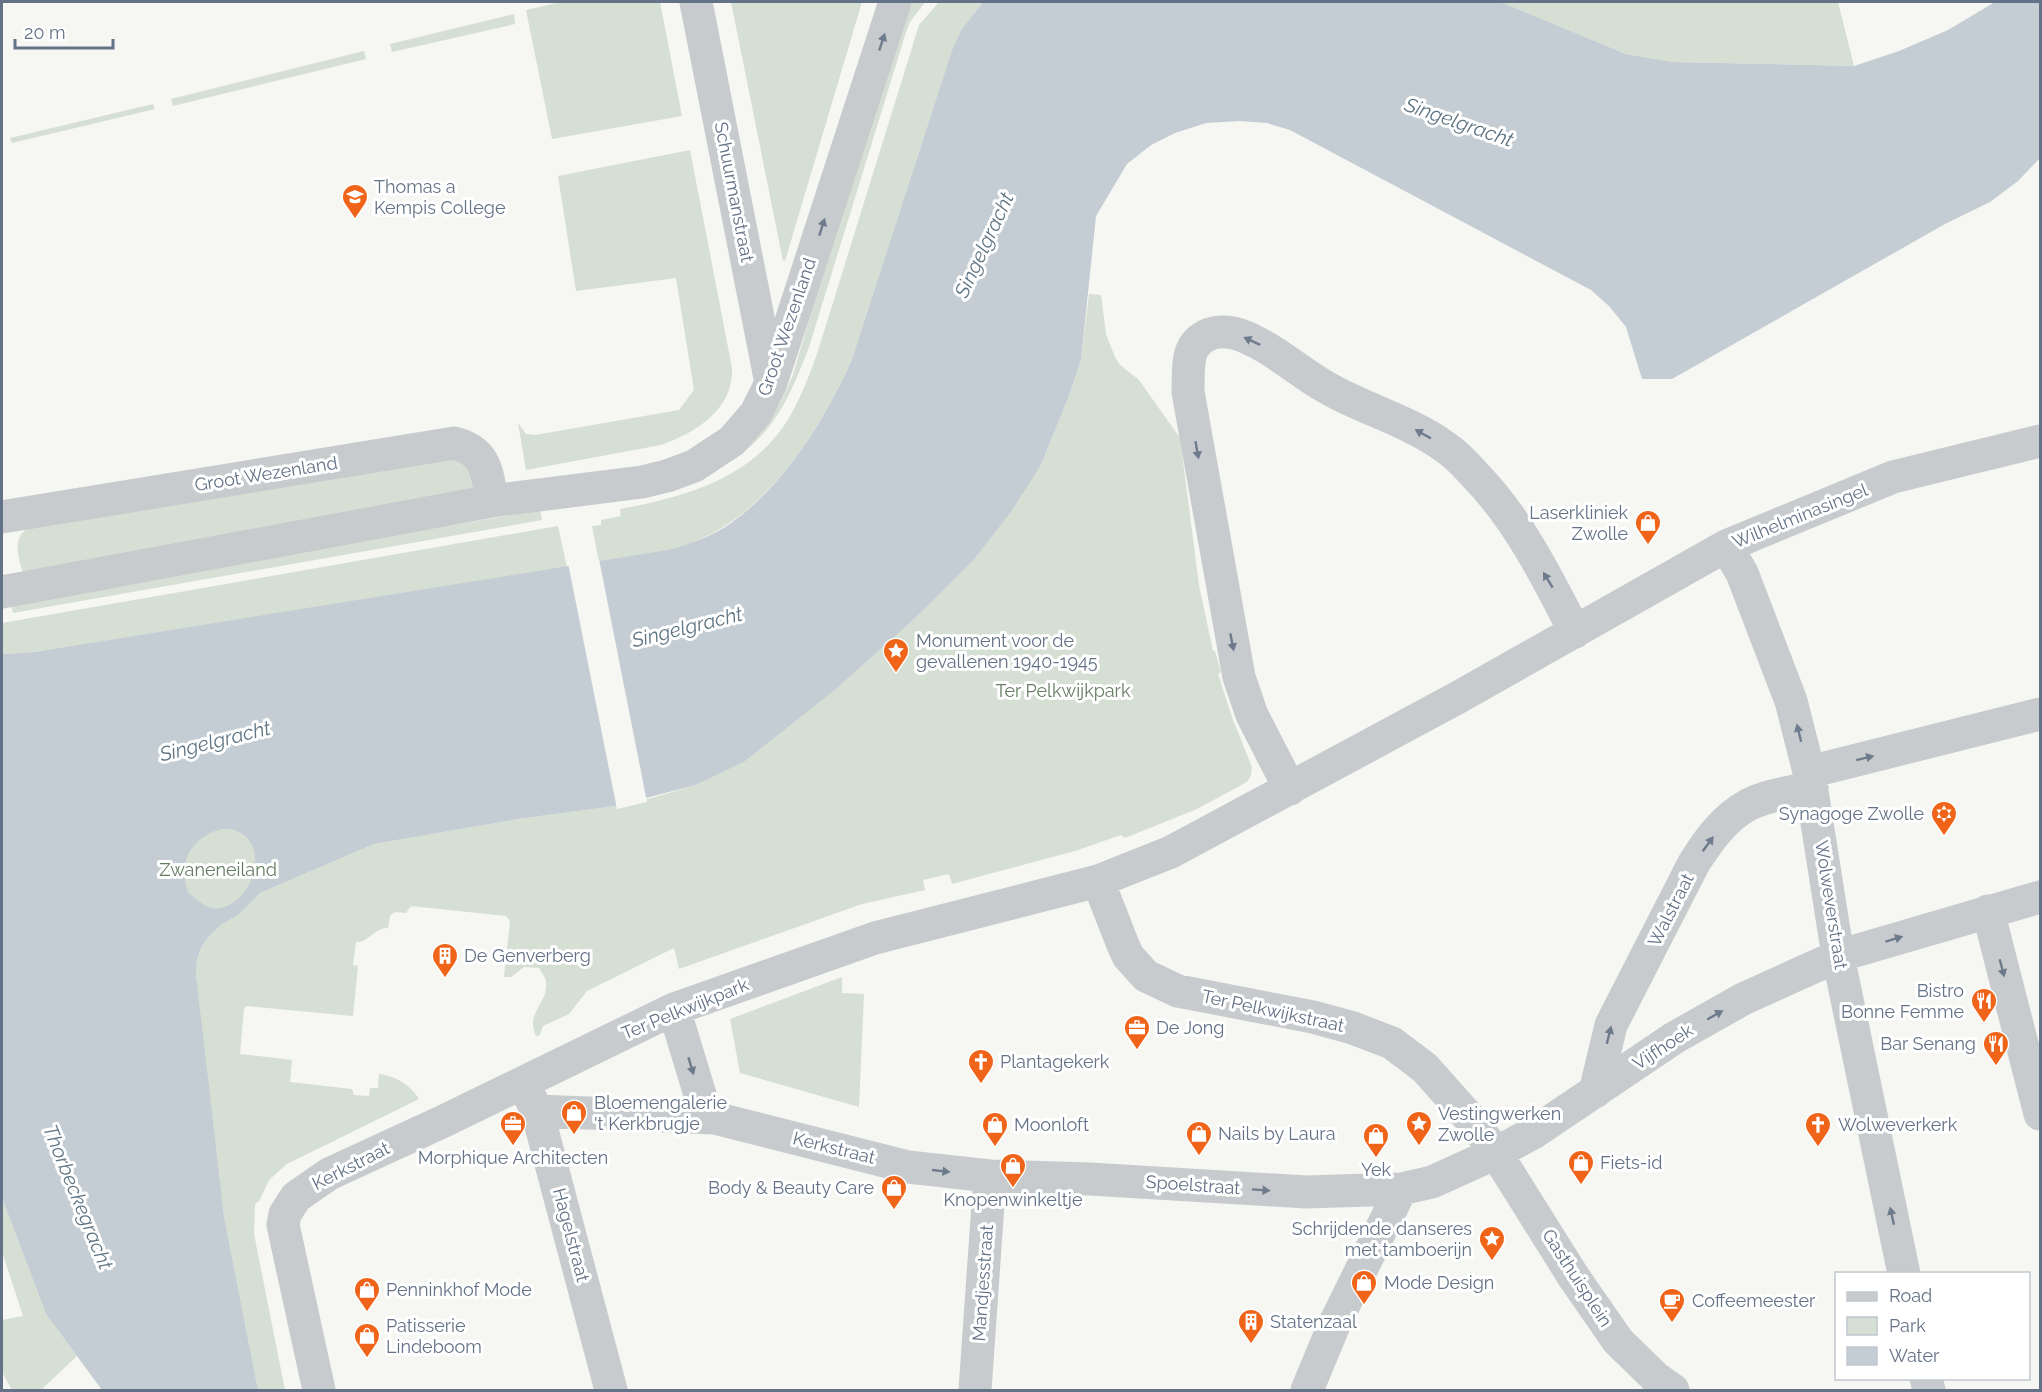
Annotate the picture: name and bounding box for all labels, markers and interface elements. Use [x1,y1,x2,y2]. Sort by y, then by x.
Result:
scale bar [15,12,112,50]
text: 20 m [24,22,66,43]
one-way arrow [878,33,887,51]
water label: Singelgracht [1401,92,1517,152]
street label: Schuurmanstraat [711,120,758,264]
place label: Thomas a Kempis College [374,176,506,218]
school or university icon: Thomas a Kempis College [340,182,370,220]
water label: Singelgracht [949,188,1019,302]
one-way arrow [817,218,827,236]
street label: Groot Wezenland [753,255,820,399]
one-way arrow [1243,337,1260,346]
one-way arrow [1414,430,1431,440]
one-way arrow [1193,440,1202,459]
street label: Groot Wezenland [193,452,339,495]
street label: Wilhelminasingel [1729,479,1871,552]
place label: Laserkliniek Zwolle [1529,502,1628,544]
shop icon: Laserkliniek Zwolle [1633,508,1663,546]
one-way arrow [1542,572,1553,588]
water label: Singelgracht [628,602,745,653]
place label: Monument voor de gevallenen 1940-1945 [916,630,1098,672]
one-way arrow [1228,632,1237,651]
place icon: Monument voor de gevallenen 1940-1945 [881,636,911,674]
park label: Ter Pelkwijkpark [996,680,1131,701]
water label: Singelgracht [156,716,273,767]
one-way arrow [1793,724,1803,742]
one-way arrow [1856,753,1875,763]
synagogue icon: Synagoge Zwolle [1929,799,1959,837]
place label: Synagoge Zwolle [1779,803,1924,824]
one-way arrow [1701,836,1713,851]
street label: Wolweverstraat [1811,839,1852,971]
park label: Zwaneneiland [159,859,277,880]
street label: Walstraat [1643,870,1698,950]
one-way arrow [1885,934,1903,943]
building icon: De Genverberg [430,941,460,979]
place label: De Genverberg [464,945,591,966]
one-way arrow [1998,959,2008,977]
street label: Ter Pelkwijkpark [618,973,752,1044]
place label: Bistro Bonne Femme [1841,980,1964,1022]
street label: Ter Pelkwijkstraat [1200,985,1346,1036]
restaurant icon: Bistro Bonne Femme [1969,986,1999,1024]
one-way arrow [1707,1010,1724,1020]
office icon: De Jong [1122,1013,1152,1051]
place label: De Jong [1156,1017,1224,1038]
street label: Vijfhoek [1629,1019,1697,1074]
one-way arrow [1604,1026,1614,1044]
restaurant icon: Bar Senang [1981,1029,2011,1067]
place label: Bar Senang [1880,1033,1976,1054]
church icon: Plantagekerk [966,1047,996,1085]
place label: Plantagekerk [1000,1051,1110,1072]
one-way arrow [687,1057,696,1075]
place label: Bloemengalerie 't Kerkbrugje [594,1092,727,1134]
shop icon: Bloemengalerie 't Kerkbrugje [559,1098,589,1136]
place label: Vestingwerken Zwolle [1438,1103,1561,1145]
office icon: Morphique Architecten [498,1109,528,1147]
place icon: Vestingwerken Zwolle [1404,1109,1434,1147]
shop icon: Moonloft [980,1110,1010,1148]
church icon: Wolweverkerk [1803,1110,1833,1148]
place label: Moonloft [1014,1114,1089,1135]
place label: Wolweverkerk [1838,1114,1958,1135]
shop icon: Nails by Laura [1184,1119,1214,1157]
water label: Thorbeckegracht [38,1121,118,1273]
shop icon: Yek [1361,1121,1391,1159]
place label: Nails by Laura [1218,1123,1335,1144]
street label: Kerkstraat [791,1127,877,1168]
street label: Kerkstraat [309,1137,393,1194]
place label: Morphique Architecten [418,1147,608,1168]
shop icon: Fiets-id [1566,1148,1596,1186]
shop icon: Knopenwinkeltje [998,1151,1028,1189]
place label: Fiets-id [1600,1152,1662,1173]
place label: Yek [1361,1159,1392,1180]
one-way arrow [932,1166,951,1176]
street label: Spoelstraat [1145,1171,1241,1198]
shop icon: Body & Beauty Care [879,1173,909,1211]
place label: Body & Beauty Care [708,1177,874,1198]
one-way arrow [1252,1185,1271,1194]
street label: Hagelstraat [549,1186,594,1284]
place label: Knopenwinkeltje [944,1189,1083,1210]
one-way arrow [1887,1207,1897,1226]
place label: Schrijdende danseres met tamboerijn [1292,1218,1472,1260]
street label: Mandjesstraat [968,1224,997,1342]
place icon: Schrijdende danseres met tamboerijn [1477,1224,1507,1262]
street label: Gasthuisplein [1538,1225,1617,1331]
shop icon: Mode Design [1349,1268,1379,1306]
place label: Mode Design [1384,1272,1494,1293]
legend [1835,1272,2030,1380]
shop icon: Penninkhof Mode [352,1275,382,1313]
place label: Penninkhof Mode [386,1279,532,1300]
text: Road [1889,1285,1932,1306]
cafe icon: Coffeemeester [1657,1286,1687,1324]
place label: Coffeemeester [1692,1290,1816,1311]
building icon: Statenzaal [1236,1307,1266,1345]
place label: Statenzaal [1270,1311,1357,1332]
place label: Patisserie Lindeboom [386,1315,482,1357]
text: Park [1889,1315,1926,1336]
shop icon: Patisserie Lindeboom [352,1321,382,1359]
text: Water [1889,1345,1940,1366]

